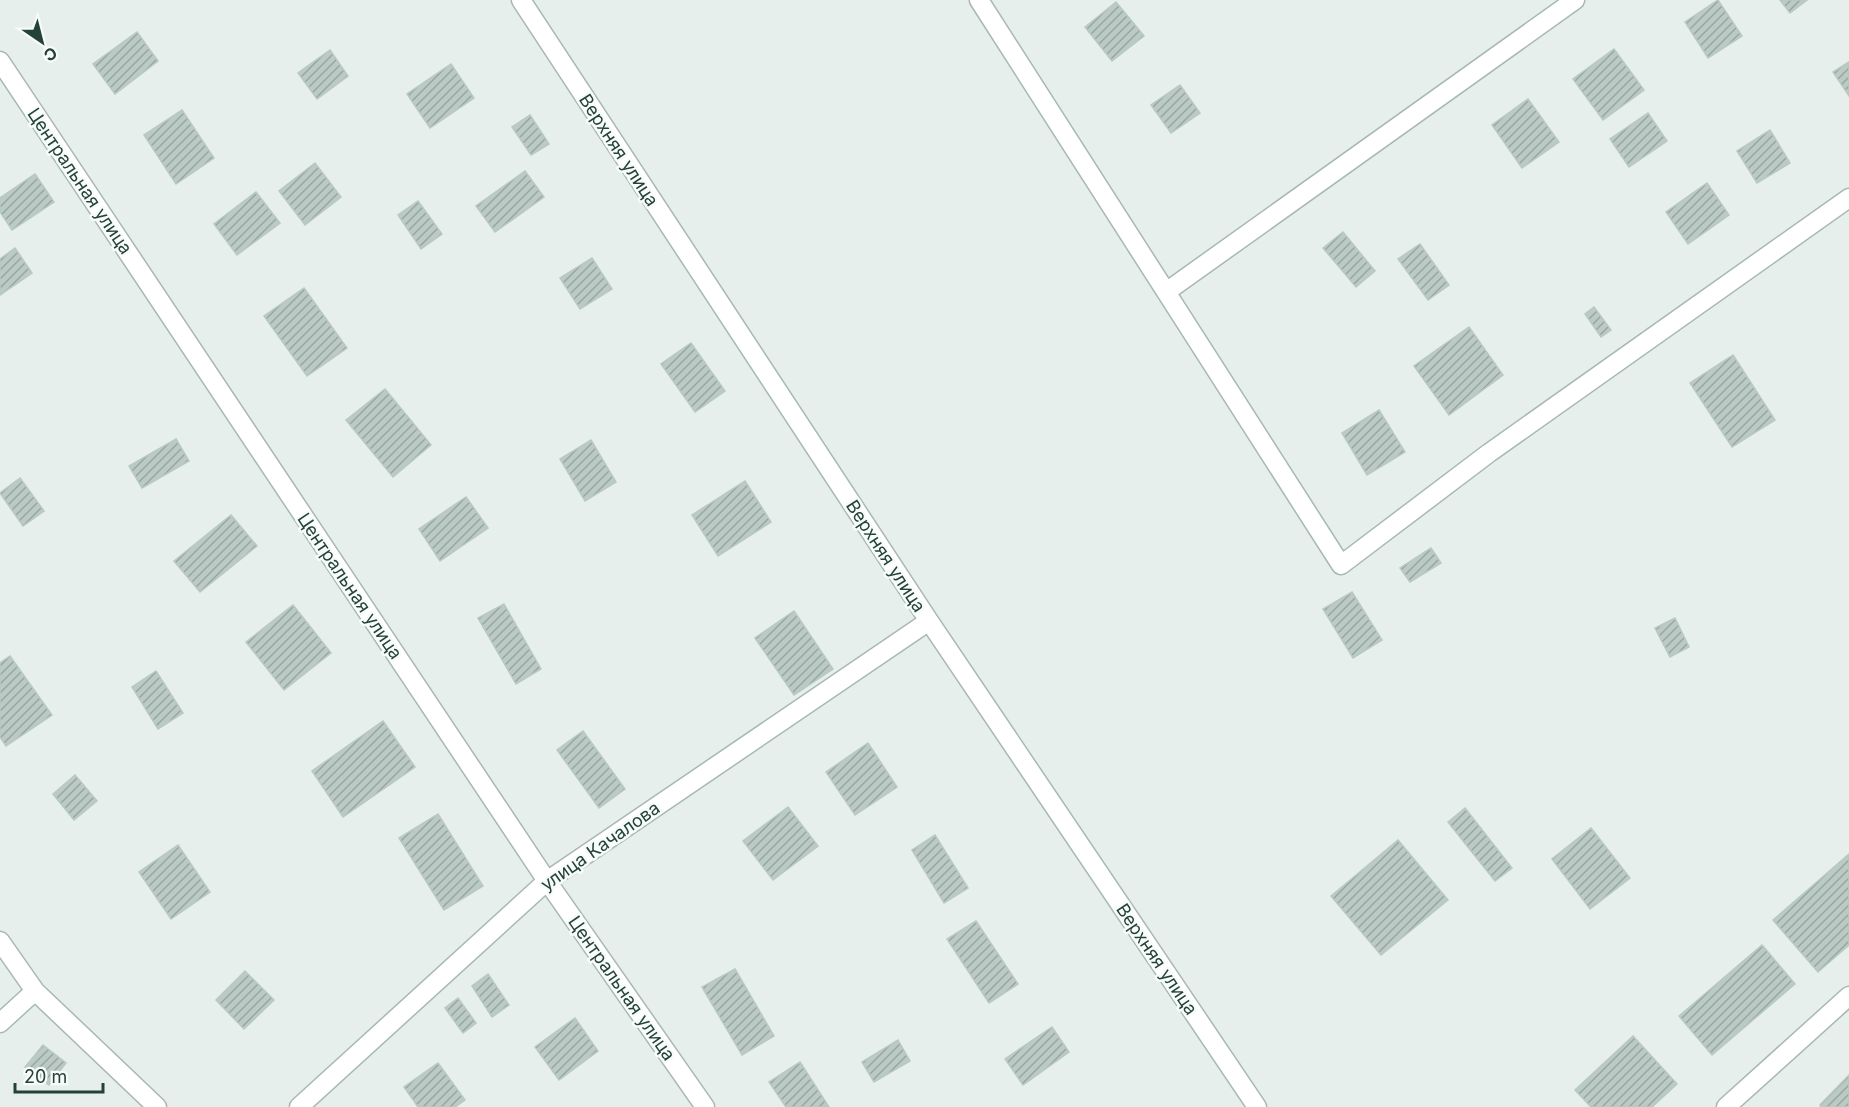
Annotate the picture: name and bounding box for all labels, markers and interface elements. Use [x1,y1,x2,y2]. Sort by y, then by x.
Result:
north arrow [12,12,72,72]
text: С [40,43,61,66]
street label: Верхняя улица [575,90,663,210]
street label: Центральная улица [23,104,137,258]
street label: Верхняя улица [842,496,930,616]
street label: Центральная улица [293,509,407,663]
street label: улица Качалова [536,797,664,895]
street label: Верхняя улица [1112,899,1202,1019]
street label: Центральная улица [564,912,680,1064]
scale bar [15,1056,104,1094]
text: 20 m [24,1066,67,1087]

